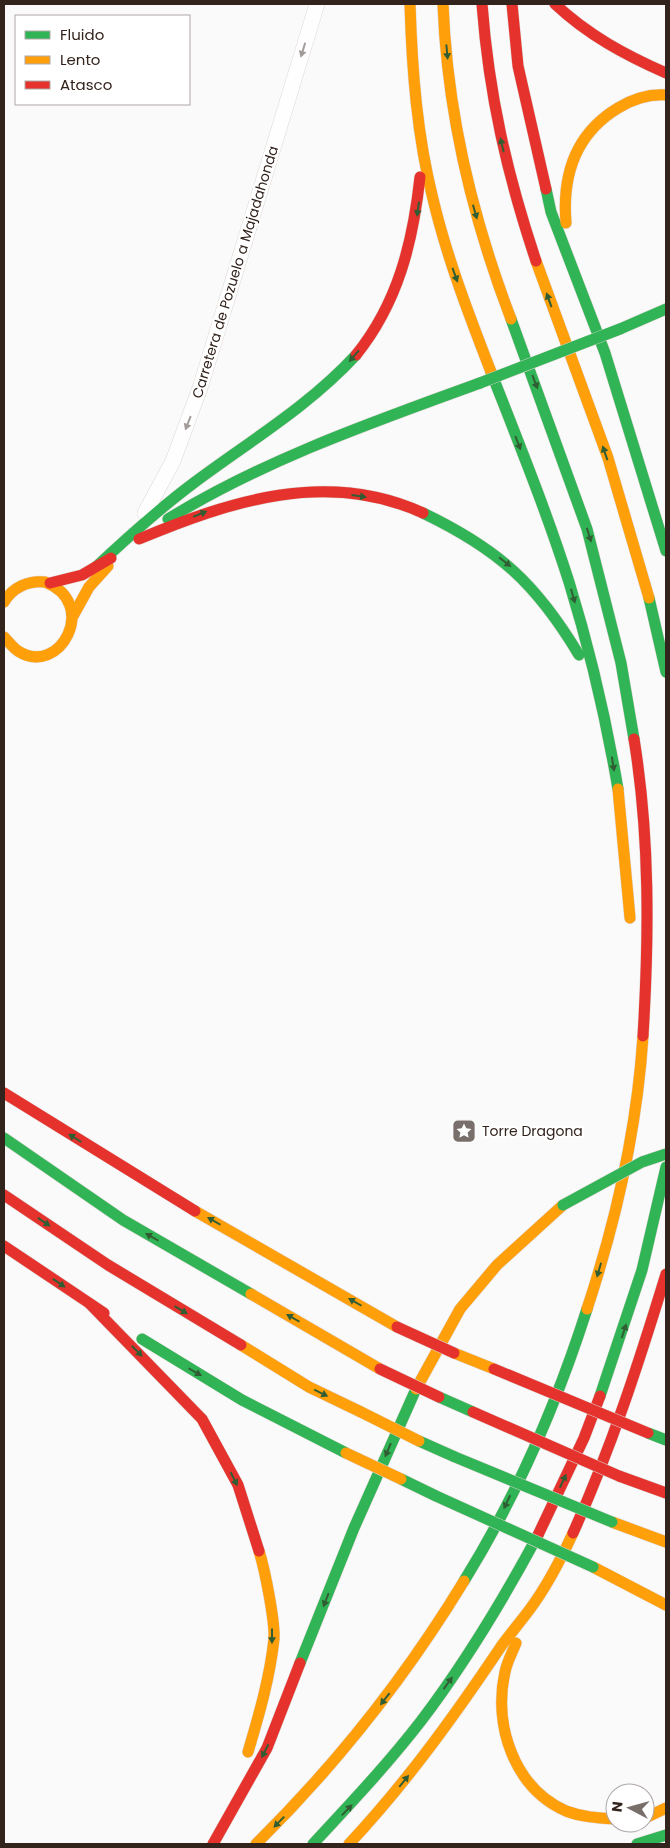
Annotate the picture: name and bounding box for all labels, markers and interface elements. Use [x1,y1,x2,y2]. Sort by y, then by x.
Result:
legend [15,15,190,105]
text: Fluido [60,24,104,45]
one-way arrow [298,43,306,58]
one-way arrow [443,45,451,61]
text: Lento [60,49,100,70]
text: Atasco [60,74,112,95]
one-way arrow [498,138,506,153]
street label: Carretera de Pozuelo a Majadahonda [187,143,283,401]
one-way arrow [414,202,422,218]
one-way arrow [471,204,479,220]
one-way arrow [451,268,459,283]
one-way arrow [545,293,552,308]
one-way arrow [348,349,360,361]
one-way arrow [532,374,539,389]
one-way arrow [184,416,192,431]
one-way arrow [515,436,522,451]
one-way arrow [601,445,609,460]
one-way arrow [351,493,367,501]
one-way arrow [193,510,208,518]
one-way arrow [586,527,594,542]
one-way arrow [498,557,511,568]
one-way arrow [569,589,577,604]
one-way arrow [609,756,617,772]
place icon: Torre Dragona [451,1118,477,1144]
place label: Torre Dragona [482,1121,583,1141]
one-way arrow [68,1133,81,1142]
one-way arrow [37,1217,51,1227]
one-way arrow [208,1217,221,1226]
one-way arrow [146,1232,159,1241]
one-way arrow [594,1263,602,1278]
one-way arrow [52,1278,65,1288]
one-way arrow [349,1297,362,1306]
one-way arrow [175,1305,188,1314]
one-way arrow [286,1314,299,1323]
one-way arrow [621,1323,629,1338]
one-way arrow [131,1344,143,1356]
one-way arrow [187,1368,202,1376]
one-way arrow [314,1389,328,1397]
one-way arrow [383,1443,391,1457]
one-way arrow [230,1472,238,1486]
one-way arrow [560,1474,568,1488]
one-way arrow [503,1495,511,1509]
one-way arrow [321,1593,329,1607]
one-way arrow [268,1628,276,1644]
one-way arrow [443,1677,454,1690]
one-way arrow [379,1692,390,1705]
one-way arrow [261,1744,269,1758]
one-way arrow [399,1775,410,1788]
north arrow [605,1783,655,1833]
text: N [607,1800,628,1813]
one-way arrow [341,1804,353,1816]
one-way arrow [273,1816,285,1828]

